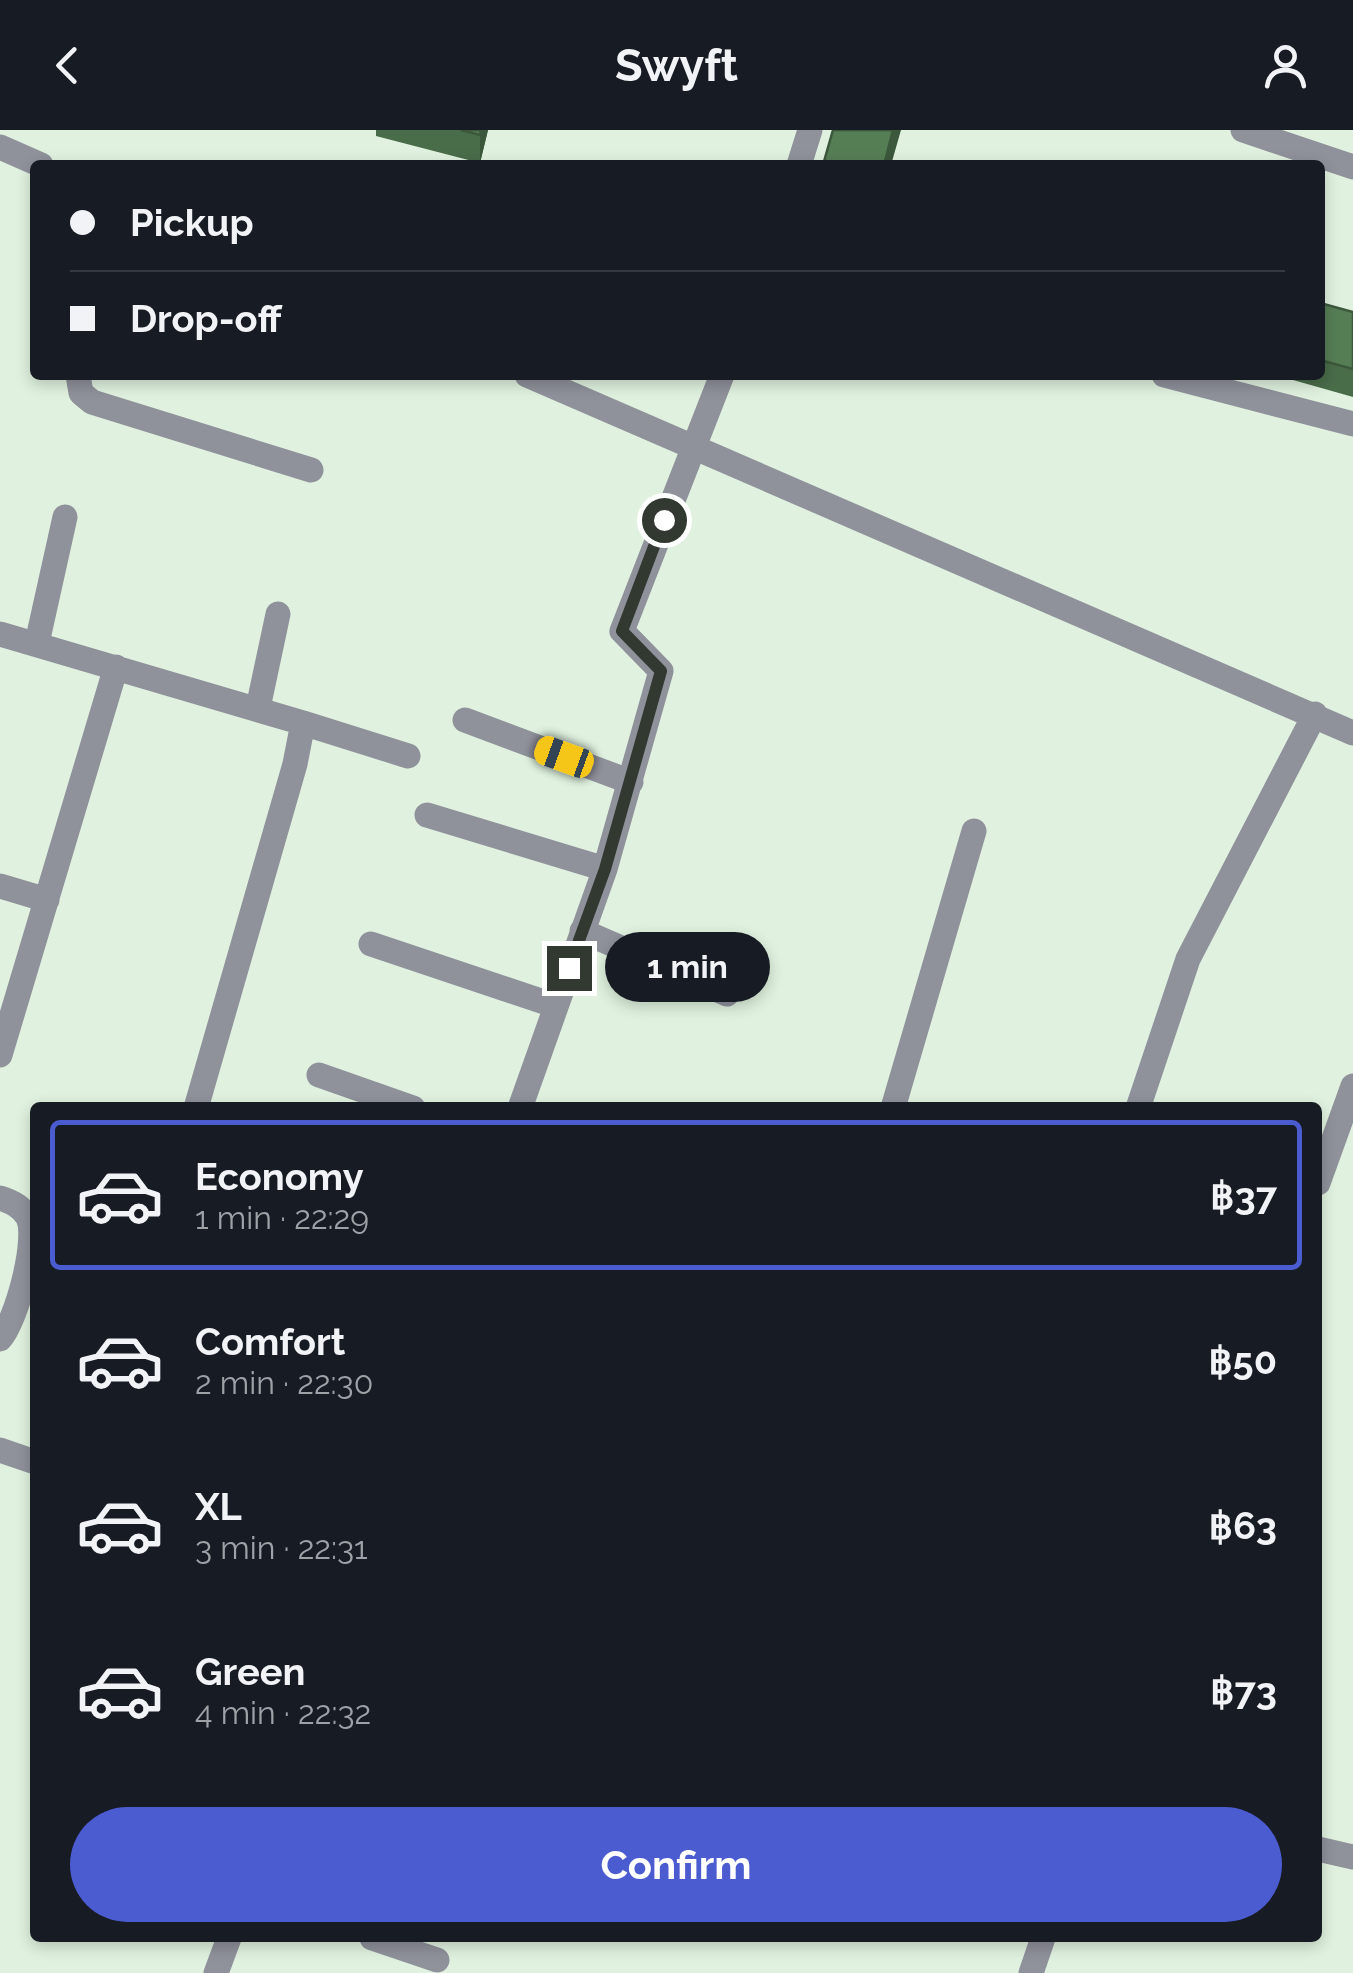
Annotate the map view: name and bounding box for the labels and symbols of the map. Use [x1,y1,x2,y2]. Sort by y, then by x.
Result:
route start [642,498,687,543]
car [531,733,597,781]
callout: 1 min [604,933,769,1003]
route end [547,946,592,991]

